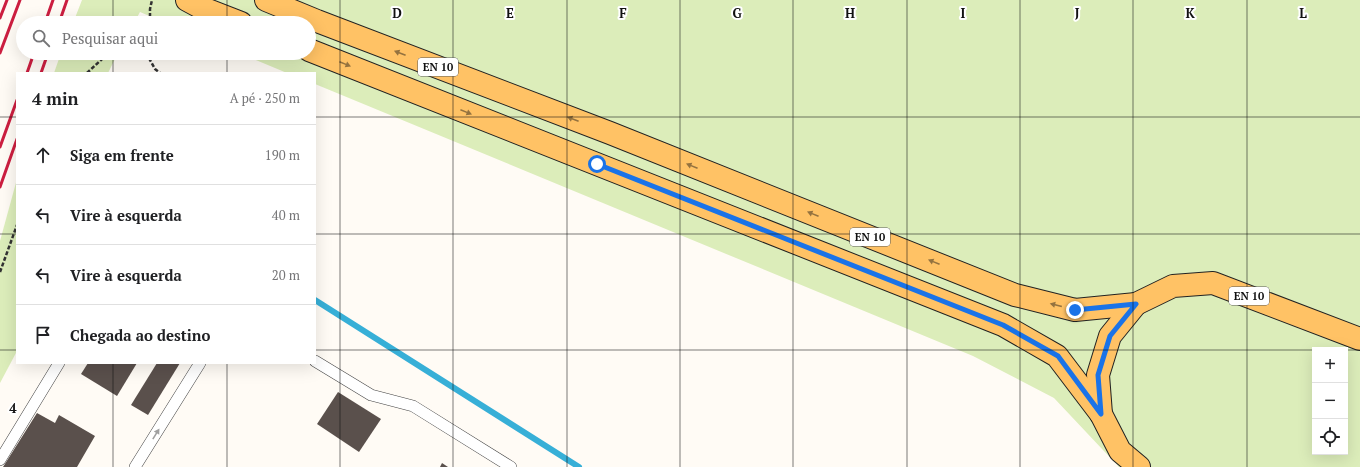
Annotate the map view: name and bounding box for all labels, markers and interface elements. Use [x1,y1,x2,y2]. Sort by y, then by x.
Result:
text: D [392,4,402,22]
text: E [506,4,514,22]
text: F [619,4,627,22]
text: G [732,4,742,22]
text: H [845,4,855,22]
text: I [961,4,966,22]
text: J [1075,4,1080,22]
text: K [1185,4,1195,22]
text: L [1299,4,1307,22]
search box [16,16,316,60]
icon: search [30,27,52,49]
text: Pesquisar aqui [62,28,158,48]
one-way arrow [393,49,405,55]
road number: EN 10 [418,58,458,76]
one-way arrow [340,62,352,68]
text: 4 min [32,87,79,110]
text: A pé · 250 m [230,89,300,107]
one-way arrow [461,109,473,115]
one-way arrow [567,116,579,122]
icon: ahead [32,144,54,166]
text: Siga em frente [70,145,174,165]
text: 190 m [265,146,300,164]
route start [588,155,606,173]
one-way arrow [687,163,698,169]
icon: left [32,204,54,226]
text: Vire à esquerda [70,205,182,225]
text: 40 m [272,206,300,224]
one-way arrow [806,211,818,217]
road number: EN 10 [850,228,890,246]
one-way arrow [927,259,939,265]
icon: left [32,264,54,286]
text: Vire à esquerda [70,265,182,285]
text: 20 m [272,266,300,284]
road number: EN 10 [1229,287,1269,305]
route end [1066,301,1084,319]
one-way arrow [1050,302,1062,308]
icon: arrive [32,324,54,346]
text: Chegada ao destino [70,325,210,345]
map controls [1312,347,1348,455]
button: + [1312,347,1348,383]
button: − [1312,383,1348,419]
text: 4 [9,399,17,417]
button: locate [1312,419,1348,455]
one-way arrow [152,428,159,440]

